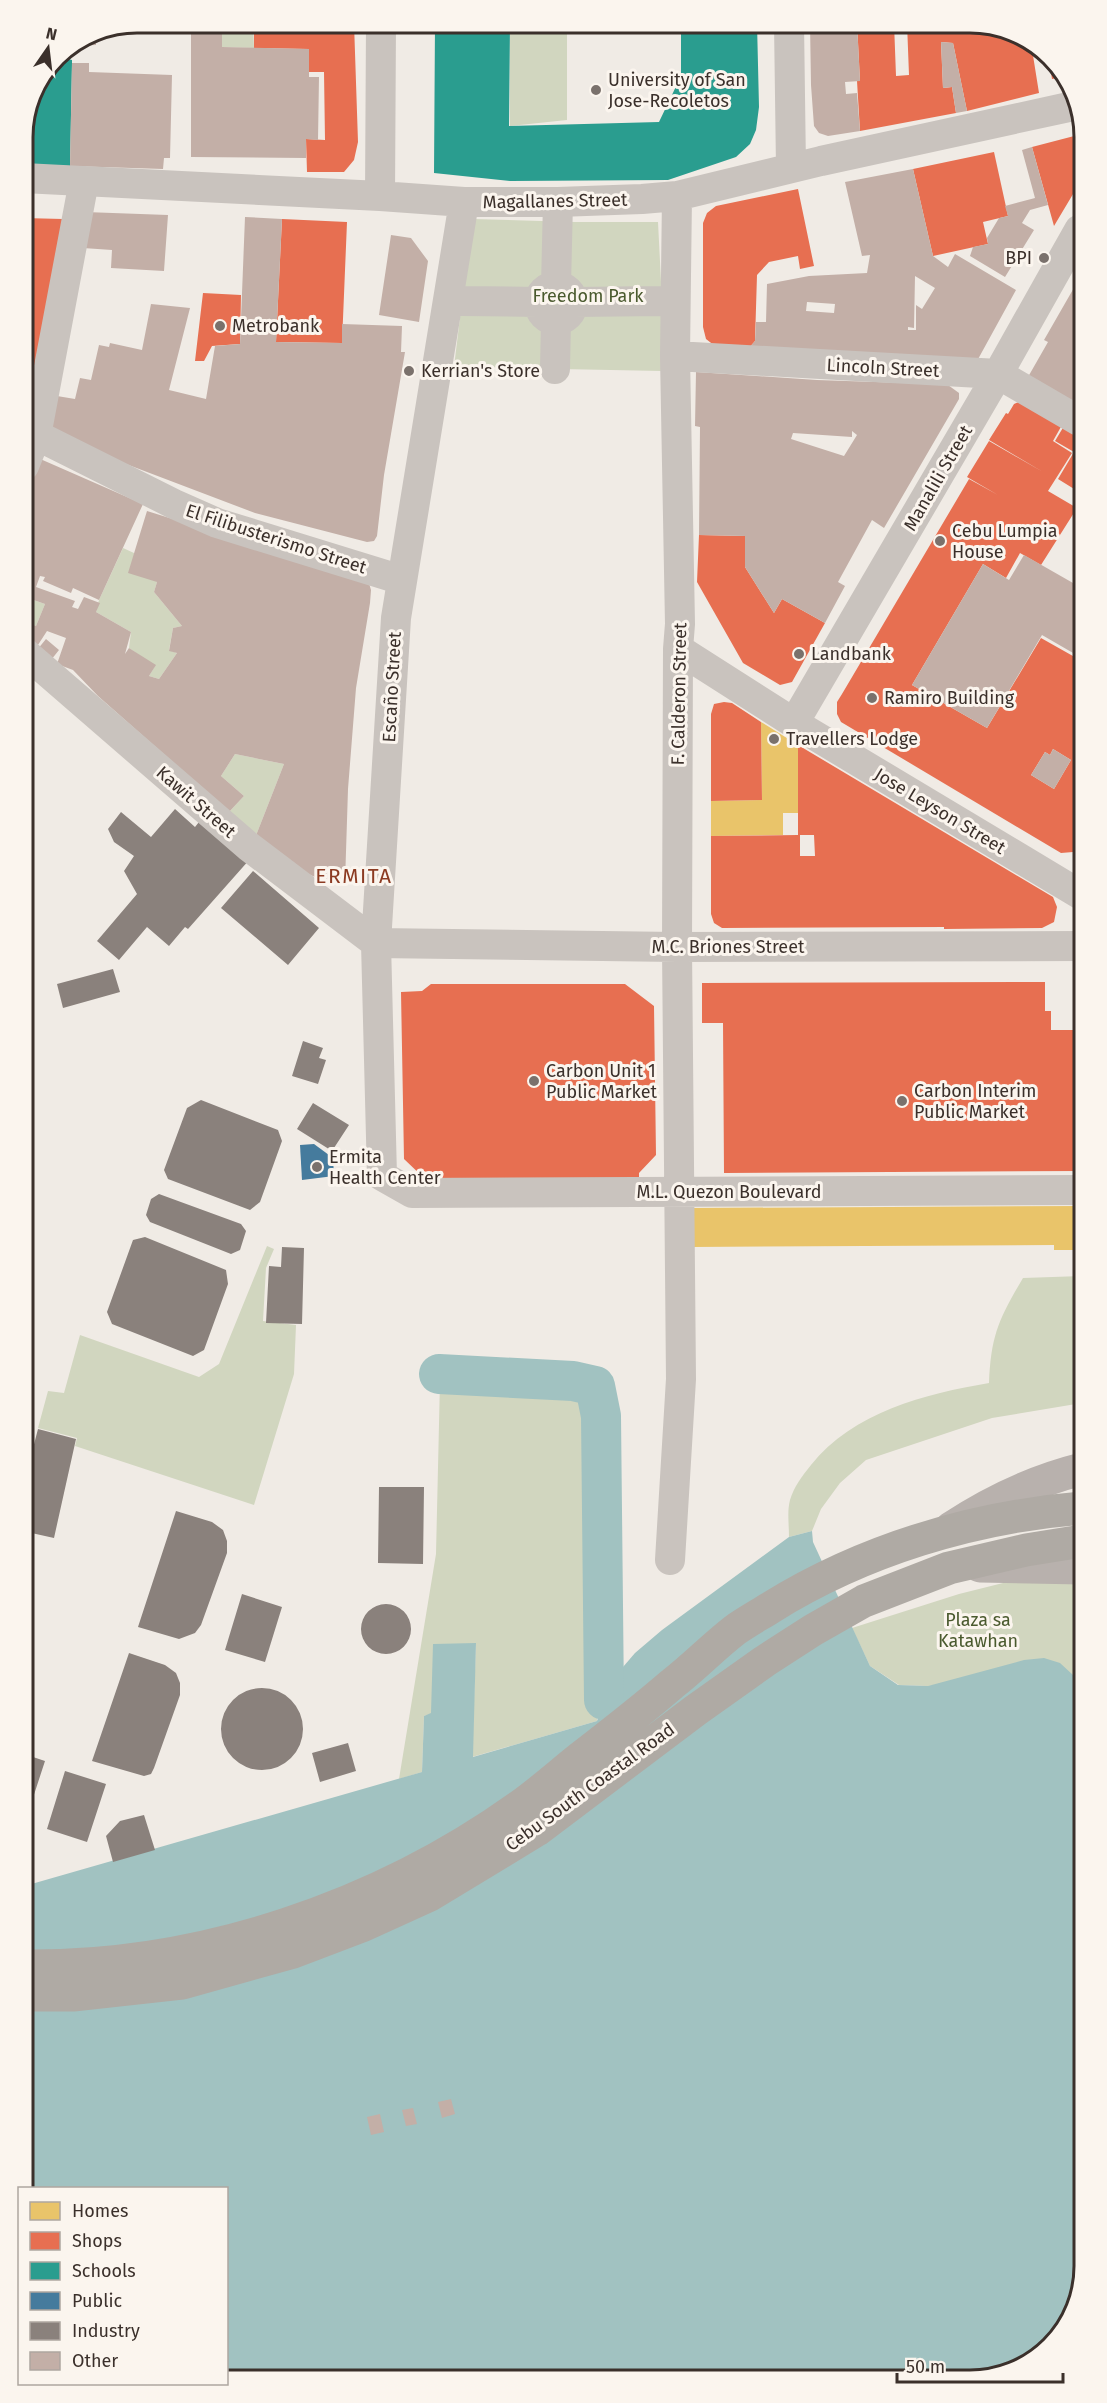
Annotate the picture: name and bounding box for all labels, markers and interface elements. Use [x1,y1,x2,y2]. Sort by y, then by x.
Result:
north arrow [18,18,78,78]
text: N [44,23,59,44]
place label: University of San Jose-Recoletos [608,69,746,112]
marker: University of San Jose-Recoletos [589,83,603,97]
street label: Magallanes Street [482,189,628,213]
place label: BPI [1005,247,1032,269]
marker: BPI [1037,251,1051,265]
park label: Freedom Park [532,285,644,307]
place label: Metrobank [232,315,320,337]
marker: Metrobank [213,319,227,333]
street label: Lincoln Street [826,354,940,382]
place label: Kerrian's Store [421,360,540,382]
marker: Kerrian's Store [402,364,416,378]
street label: Manalili Street [899,421,977,535]
street label: El Filibusterismo Street [183,499,370,579]
place label: Cebu Lumpia House [952,520,1058,563]
marker: Cebu Lumpia House [933,534,947,548]
street label: F. Calderon Street [667,622,691,766]
street label: Escaño Street [378,631,406,743]
place label: Landbank [811,643,892,665]
marker: Landbank [792,647,806,661]
place label: Ramiro Building [884,687,1015,709]
marker: Ramiro Building [865,691,879,705]
place label: Travellers Lodge [786,728,918,750]
marker: Travellers Lodge [767,732,781,746]
street label: Kawit Street [152,761,241,843]
street label: Jose Leyson Street [870,763,1010,859]
district label: ERMITA [315,863,393,889]
street label: M.C. Briones Street [652,936,805,958]
place label: Carbon Unit 1 Public Market [546,1060,657,1103]
marker: Carbon Unit 1 Public Market [527,1074,541,1088]
place label: Carbon Interim Public Market [914,1080,1037,1123]
marker: Carbon Interim Public Market [895,1094,909,1108]
place label: Ermita Health Center [329,1146,441,1189]
marker: Ermita Health Center [310,1160,324,1174]
street label: M.L. Quezon Boulevard [637,1181,821,1203]
park label: Plaza sa Katawhan [938,1609,1018,1652]
street label: Cebu South Coastal Road [501,1718,679,1856]
legend [18,2187,228,2385]
text: Homes [72,2200,128,2222]
text: Shops [72,2230,122,2252]
text: Schools [72,2260,136,2282]
text: Public [72,2290,122,2312]
text: Industry [72,2320,140,2342]
scale bar [897,2346,1064,2384]
text: Other [72,2350,118,2372]
text: 50 m [906,2356,945,2378]

